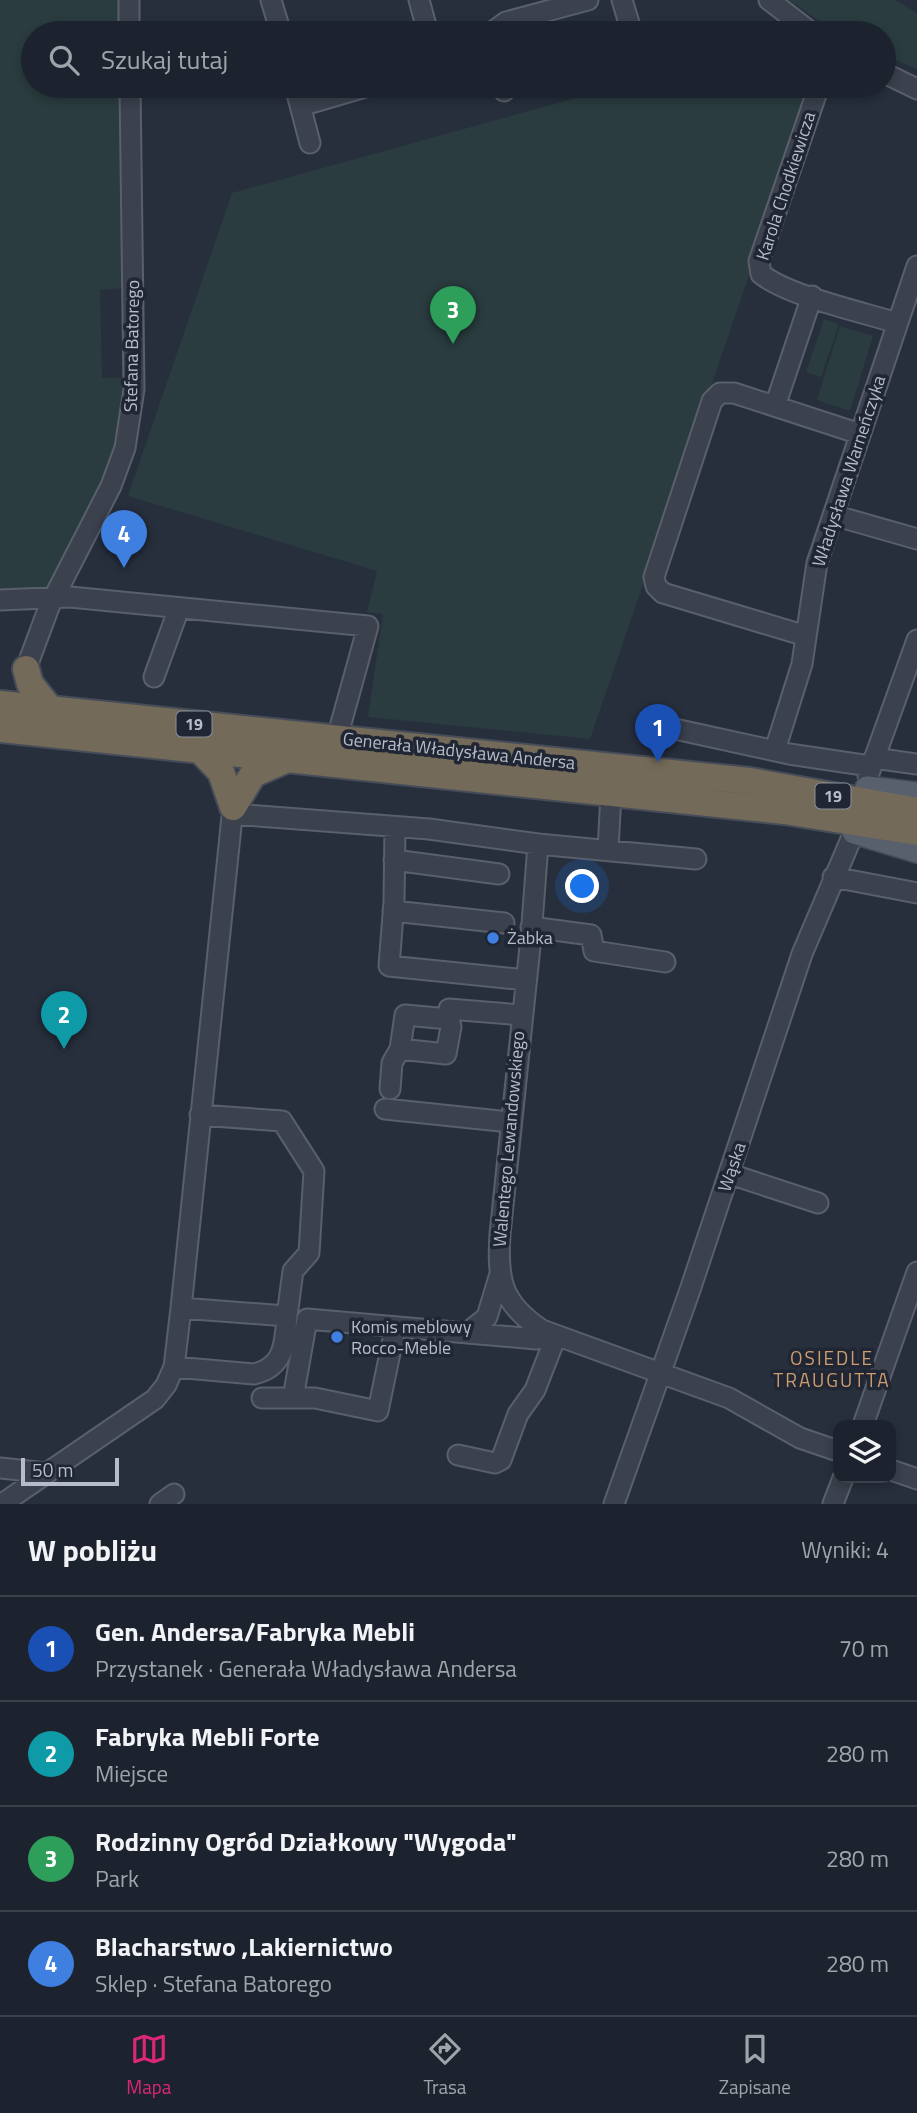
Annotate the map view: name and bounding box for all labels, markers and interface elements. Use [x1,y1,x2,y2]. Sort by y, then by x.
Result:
search box [21,21,896,98]
text: Szukaj tutaj [101,40,228,79]
icon: search [45,41,83,79]
street label: Karola Chodkiewicza [749,108,822,264]
street label: Stefana Batorego [117,280,146,412]
pin: 3 [430,286,476,344]
street label: Władysława Warneńczyka [805,372,892,570]
pin: 4 [101,510,147,568]
pin: 1 [635,704,681,762]
road number: 19 [176,712,212,736]
street label: Generała Władysława Andersa [341,725,577,776]
road number: 19 [816,783,850,808]
your location [565,869,599,903]
place label: Żabka [507,924,553,951]
marker: Żabka [485,930,501,946]
pin: 2 [41,991,87,1049]
street label: Walentego Lewandowskiego [486,1030,531,1248]
street label: Wąska [711,1139,753,1195]
place label: Komis meblowy Rocco-Meble [351,1313,472,1361]
marker: Komis meblowy Rocco-Meble [329,1329,345,1345]
district label: OSIEDLE TRAUGUTTA [773,1343,891,1394]
map controls [833,1420,896,1483]
button: layers [833,1420,896,1483]
scale bar [21,1455,119,1487]
text: 50 m [32,1455,73,1484]
text: W pobliżu [28,1527,157,1573]
text: Wyniki: 4 [801,1532,889,1567]
text: Gen. Andersa/Fabryka Mebli [95,1612,415,1651]
text: 1 [45,1631,57,1666]
text: 70 m [839,1631,889,1666]
text: Przystanek · Generała Władysława Andersa [95,1651,517,1686]
text: Fabryka Mebli Forte [95,1717,319,1756]
text: 2 [45,1736,57,1771]
text: 280 m [826,1736,889,1771]
text: Miejsce [95,1756,168,1791]
text: Rodzinny Ogród Działkowy "Wygoda" [95,1822,517,1861]
text: 3 [45,1841,57,1876]
text: 280 m [826,1841,889,1876]
text: Park [95,1861,139,1896]
text: Blacharstwo ,Lakiernictwo [95,1927,393,1966]
text: 4 [45,1946,57,1981]
text: 280 m [826,1946,889,1981]
text: Sklep · Stefana Batorego [95,1966,332,2001]
tab: Mapa [126,2030,171,2101]
tab: Trasa [424,2030,466,2101]
tab: Zapisane [719,2030,791,2101]

